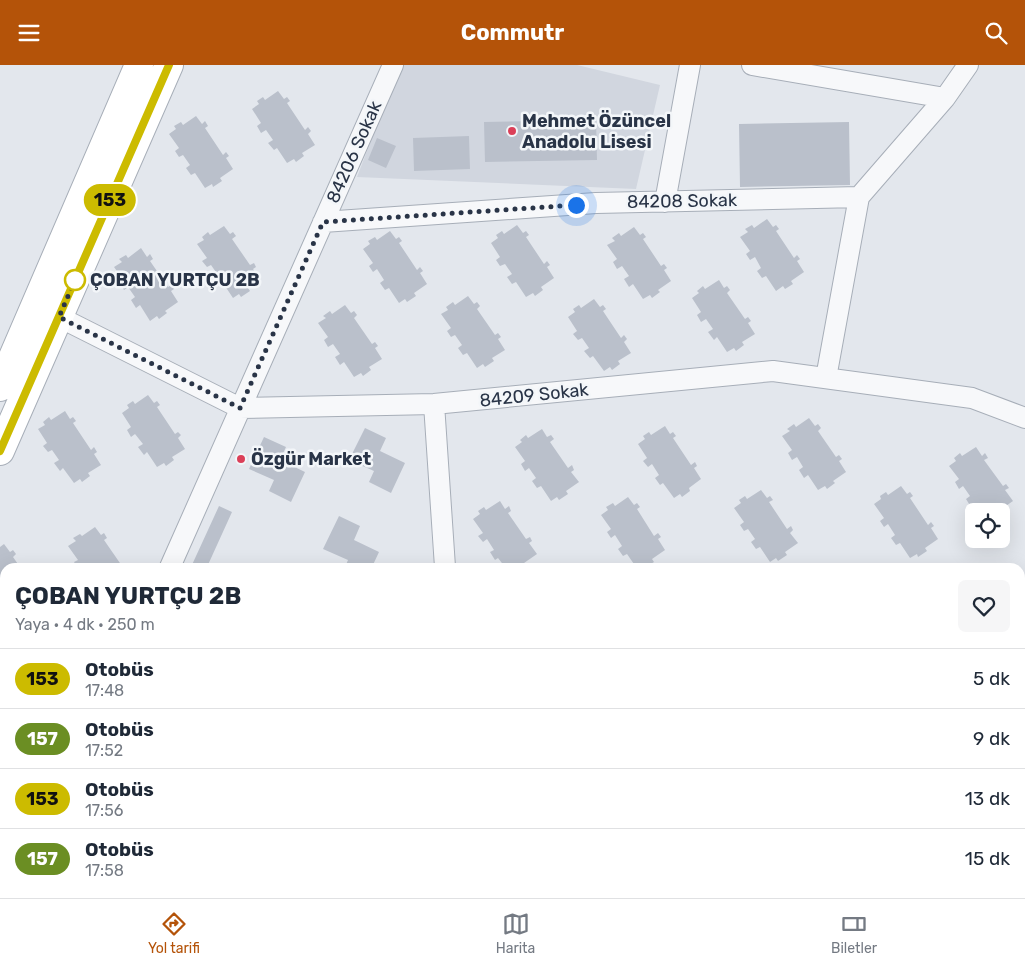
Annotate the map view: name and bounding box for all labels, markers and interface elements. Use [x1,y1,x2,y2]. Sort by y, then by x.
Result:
icon: menu [15,19,43,47]
text: Commutr [461,19,564,46]
icon: search [982,19,1010,47]
street label: 84206 Sokak [322,97,387,207]
place label: Mehmet Özüncel Anadolu Lisesi [522,110,671,153]
marker: Mehmet Özüncel Anadolu Lisesi [506,125,518,137]
line badge: 153 [81,184,139,216]
text: 153 [94,189,126,211]
street label: 84208 Sokak [627,189,738,213]
your location [564,193,589,218]
marker: ÇOBAN YURTÇU 2B [64,269,86,291]
place label: ÇOBAN YURTÇU 2B [90,269,260,291]
street label: 84209 Sokak [478,378,590,412]
place label: Özgür Market [251,448,371,470]
marker: Özgür Market [235,453,247,465]
map controls [965,503,1010,548]
button: locate [965,503,1010,548]
button: heart [958,580,1010,632]
text: ÇOBAN YURTÇU 2B [15,582,241,610]
text: Yaya · 4 dk · 250 m [15,615,155,634]
text: Otobüs [85,658,154,681]
text: 5 dk [973,667,1010,690]
text: 153 [26,668,59,690]
text: 17:48 [85,681,124,700]
text: Otobüs [85,718,154,741]
text: 9 dk [973,727,1010,750]
text: 157 [27,728,58,750]
text: 17:52 [85,741,123,760]
text: Otobüs [85,778,154,801]
text: 13 dk [965,787,1010,810]
text: 153 [26,788,59,810]
text: 17:56 [85,801,123,820]
text: Otobüs [85,838,154,861]
text: 15 dk [965,847,1010,870]
text: 157 [27,848,58,870]
text: 17:58 [85,861,124,880]
tab: Yol tarifi [148,910,200,957]
tab: Harita [496,910,535,957]
tab: Biletler [831,910,877,957]

